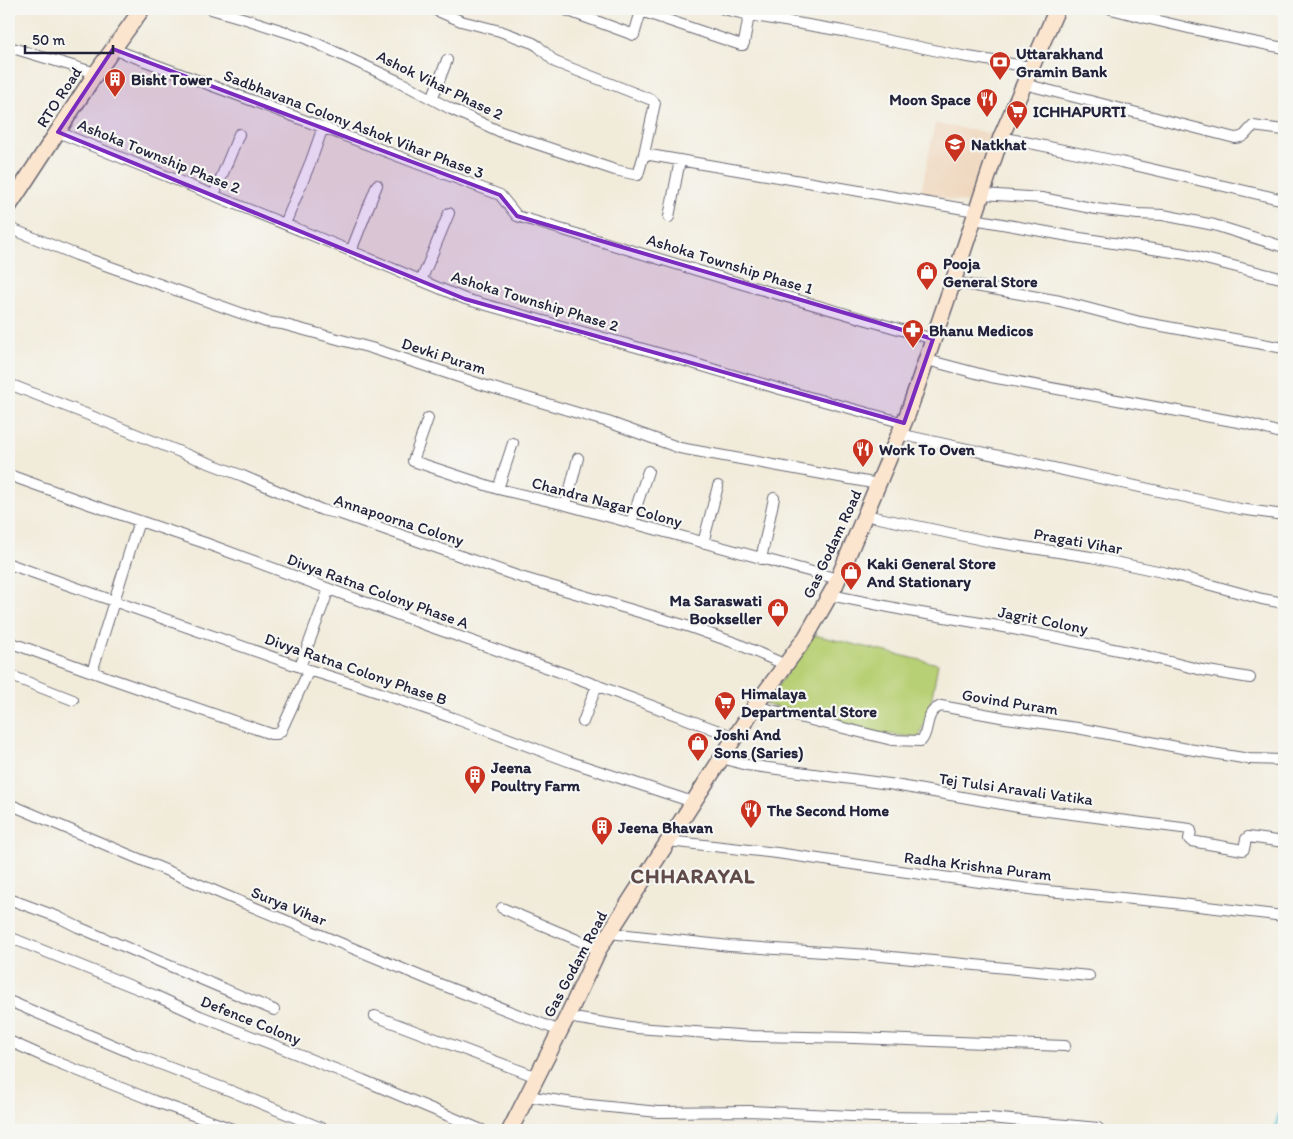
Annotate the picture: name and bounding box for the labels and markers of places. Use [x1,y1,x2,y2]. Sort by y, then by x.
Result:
place label: Uttarakhand Gramin Bank [1016,44,1108,81]
bank icon: Uttarakhand Gramin Bank [988,50,1012,81]
building icon: Bisht Tower [103,67,127,98]
place label: Bisht Tower [131,70,213,89]
restaurant icon: Moon Space [975,87,999,118]
place label: Moon Space [889,90,971,110]
supermarket icon: ICHHAPURTI [1005,99,1029,130]
place label: ICHHAPURTI [1033,102,1126,121]
school or university icon: Natkhat [943,132,967,163]
place label: Natkhat [971,135,1027,154]
place label: Pooja General Store [943,254,1038,291]
shop icon: Pooja General Store [915,260,939,291]
pharmacy icon: Bhanu Medicos [901,318,925,349]
place label: Bhanu Medicos [929,321,1033,340]
restaurant icon: Work To Oven [851,437,875,468]
place label: Work To Oven [879,440,976,459]
place label: Kaki General Store And Stationary [866,554,996,592]
shop icon: Kaki General Store And Stationary [839,560,863,591]
place label: Ma Saraswati Bookseller [670,591,763,628]
shop icon: Ma Saraswati Bookseller [766,597,790,628]
place label: Himalaya Departmental Store [741,684,877,722]
supermarket icon: Himalaya Departmental Store [713,690,737,721]
place label: Joshi And Sons (Saries) [713,725,803,763]
shop icon: Joshi And Sons (Saries) [686,731,710,762]
place label: Jeena Poultry Farm [490,758,581,796]
building icon: Jeena Poultry Farm [463,764,487,795]
restaurant icon: The Second Home [739,798,763,829]
place label: The Second Home [766,801,889,820]
building icon: Jeena Bhavan [590,815,614,846]
place label: Jeena Bhavan [617,818,714,837]

